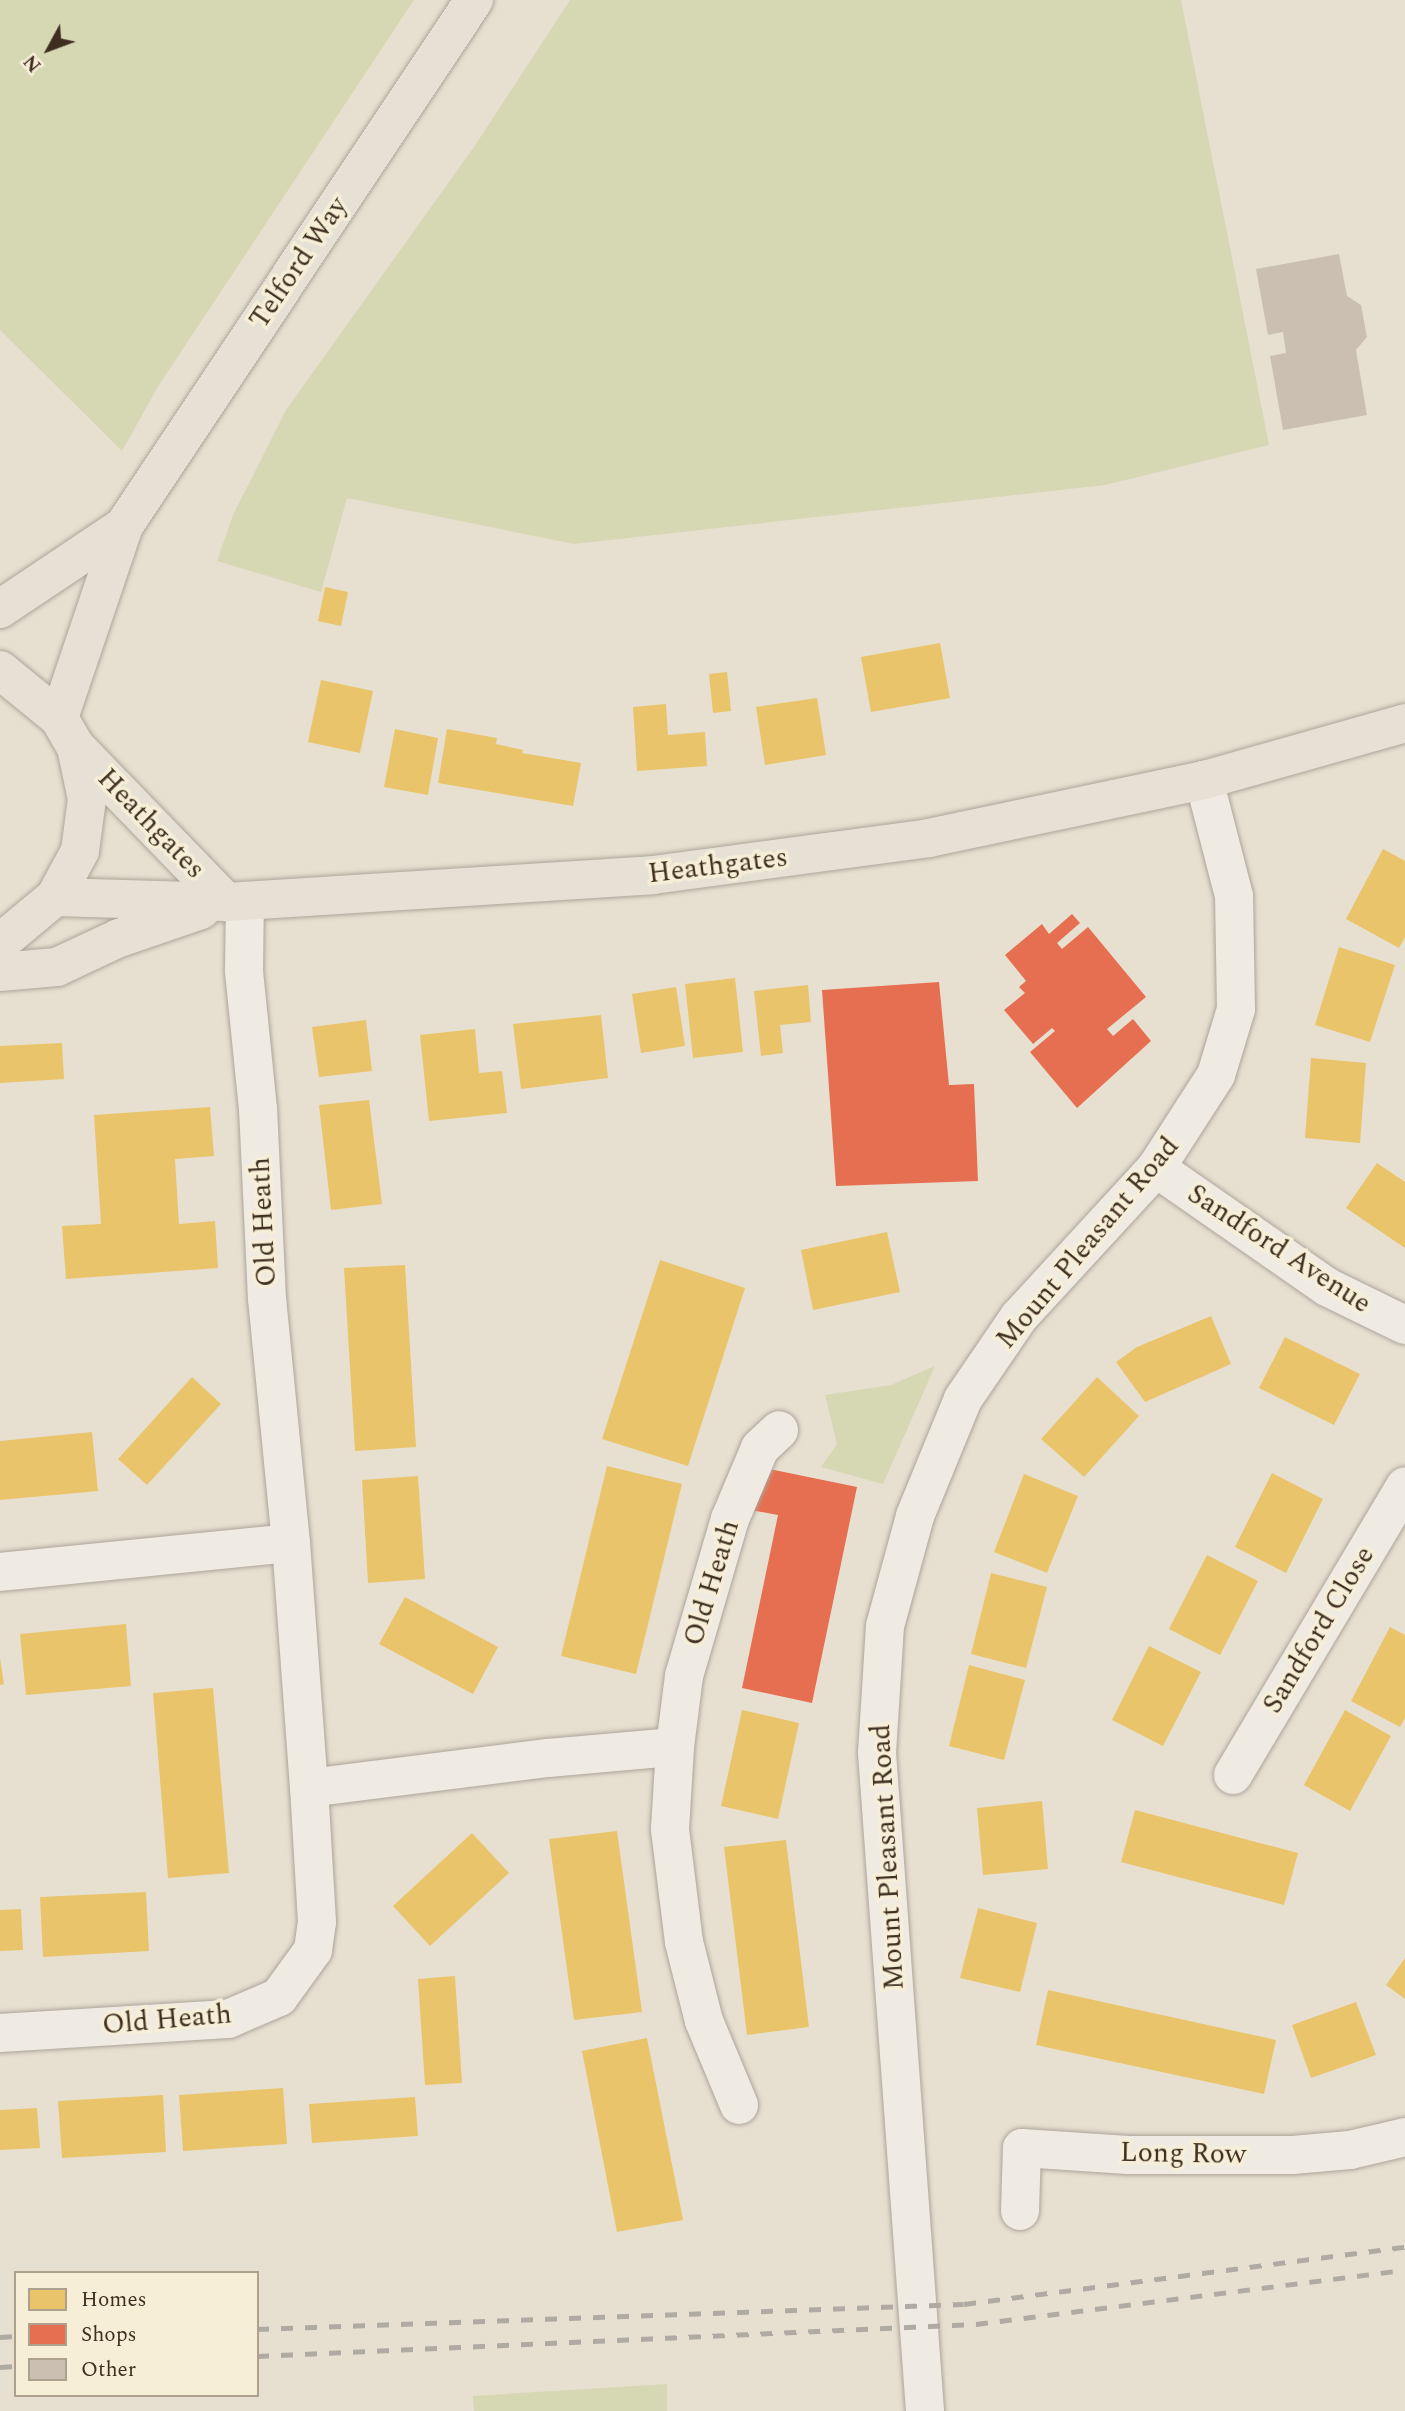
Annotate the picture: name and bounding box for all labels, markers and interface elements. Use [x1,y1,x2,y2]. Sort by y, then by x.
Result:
north arrow [14,14,84,84]
text: N [17,48,49,78]
street label: Telford Way [243,191,355,335]
street label: Heathgates [90,762,212,886]
street label: Heathgates [646,841,790,891]
street label: Mount Pleasant Road [989,1130,1187,1356]
street label: Old Heath [244,1156,284,1288]
street label: Sandford Avenue [1181,1177,1377,1321]
street label: Old Heath [677,1516,747,1650]
street label: Sandford Close [1256,1540,1382,1720]
street label: Mount Pleasant Road [864,1723,912,1991]
street label: Old Heath [101,1998,233,2042]
street label: Long Row [1120,2136,1246,2172]
legend [14,2271,259,2397]
text: Homes [81,2284,147,2316]
text: Shops [81,2319,137,2351]
text: Other [81,2354,136,2386]

